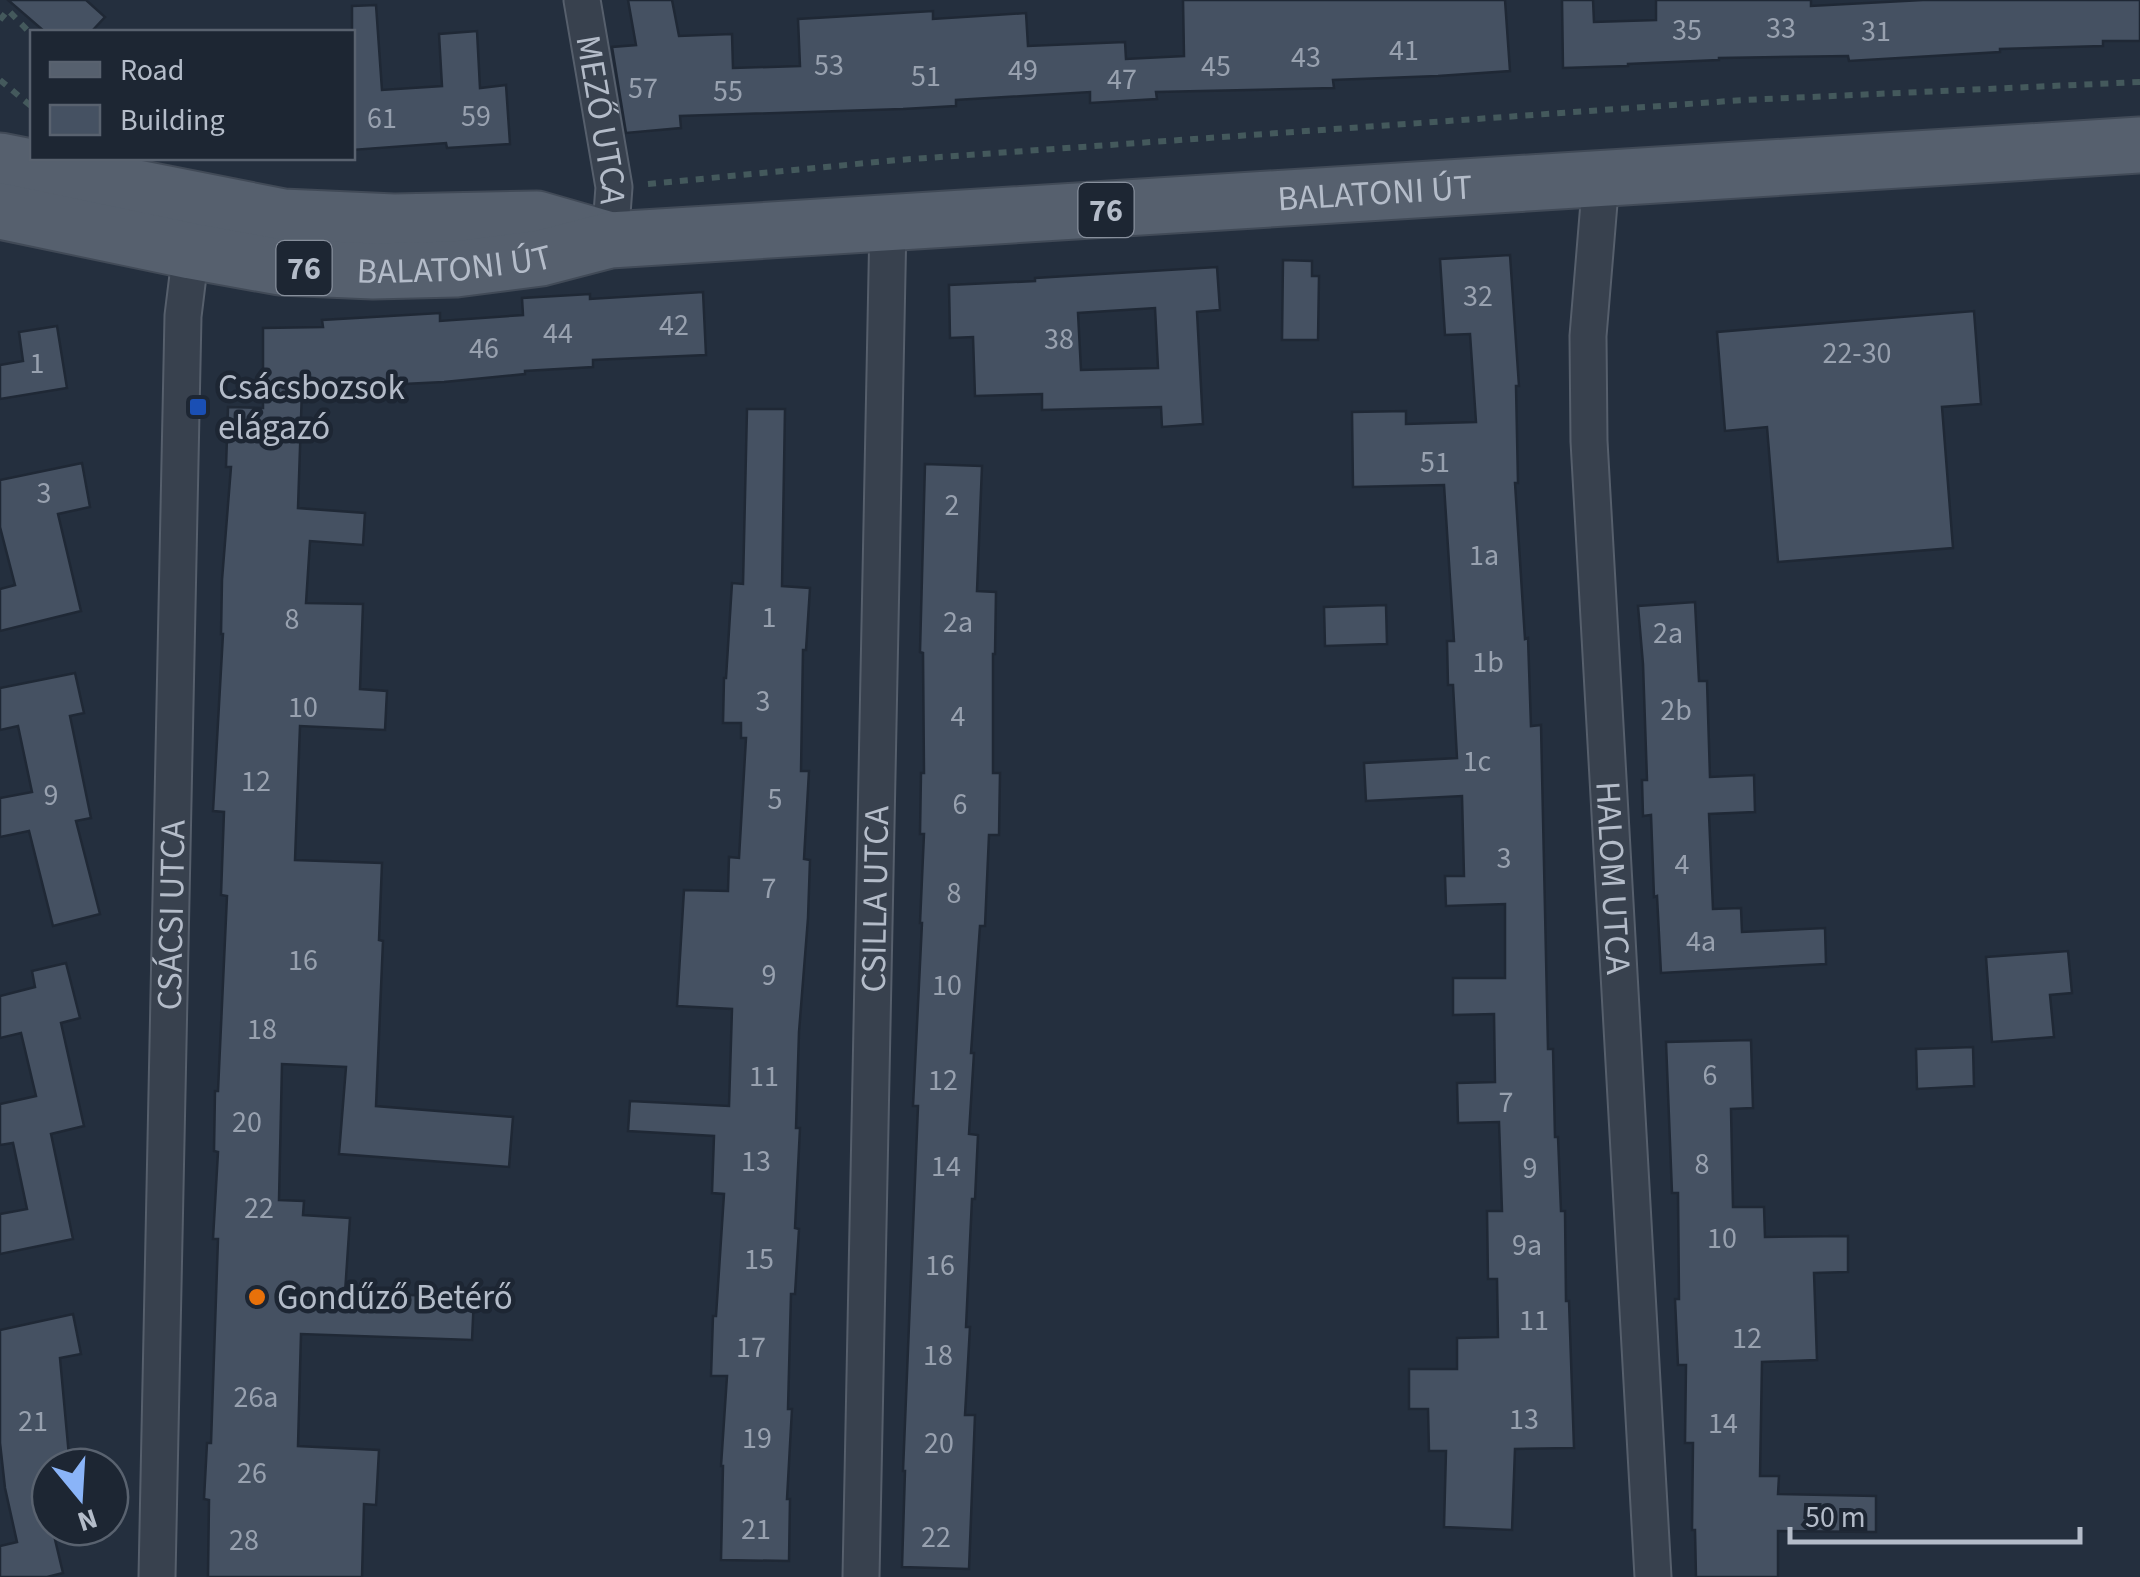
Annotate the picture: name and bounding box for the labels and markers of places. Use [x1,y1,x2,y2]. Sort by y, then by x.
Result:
place label: Csácsbozsok elágazó [218,363,406,453]
marker: Csácsbozsok elágazó [187,396,209,418]
place label: Gondűző Betérő [277,1273,513,1323]
marker: Gondűző Betérő [246,1286,268,1308]

